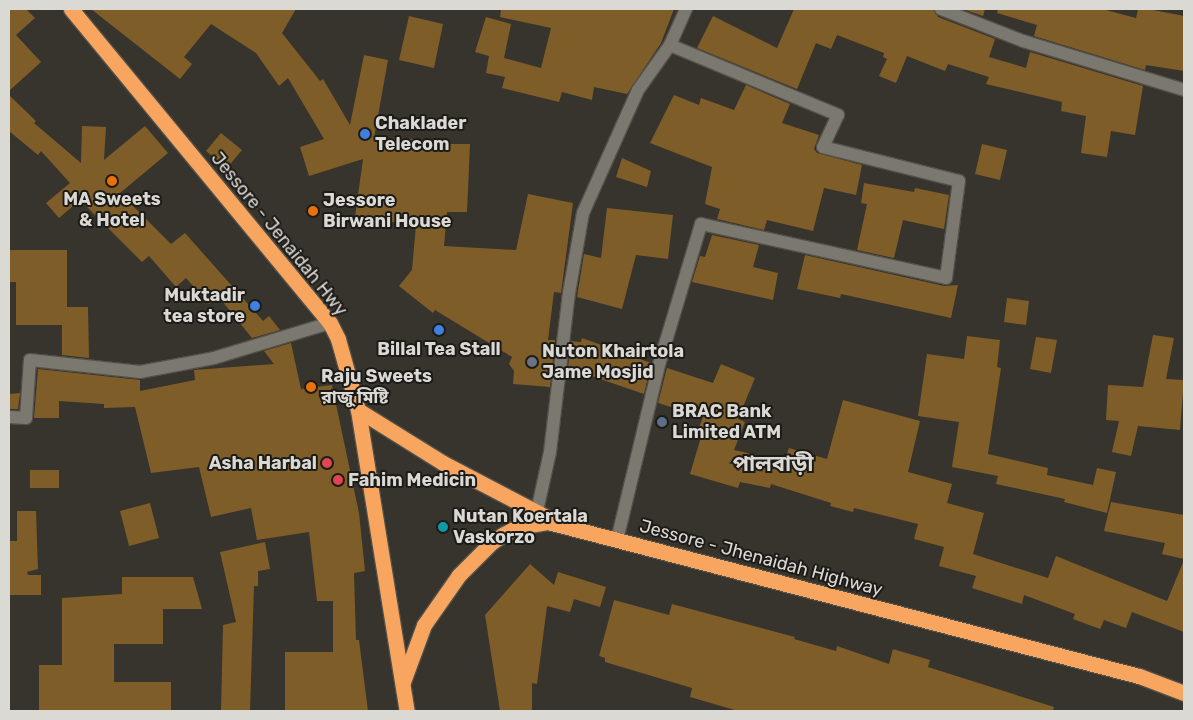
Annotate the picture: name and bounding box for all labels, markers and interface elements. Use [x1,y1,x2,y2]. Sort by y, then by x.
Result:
place label: Chaklader Telecom [375,113,466,156]
marker: Chaklader Telecom [359,128,371,140]
street label: Jessore - Jenaidah Hwy [206,148,352,320]
marker: MA Sweets & Hotel [106,175,118,187]
place label: MA Sweets & Hotel [63,189,161,232]
place label: Jessore Birwani House [323,190,452,232]
marker: Jessore Birwani House [307,205,319,217]
place label: Muktadir tea store [163,285,245,328]
marker: Muktadir tea store [249,300,261,312]
marker: Billal Tea Stall [433,324,445,336]
place label: Billal Tea Stall [377,338,501,360]
place label: Nuton Khairtola Jame Mosjid [542,341,684,384]
marker: Nuton Khairtola Jame Mosjid [526,356,538,368]
place label: Raju Sweets রাজু মিষ্টি [321,366,432,408]
marker: Raju Sweets রাজু মিষ্টি [305,381,317,393]
place label: BRAC Bank Limited ATM [672,401,782,444]
marker: BRAC Bank Limited ATM [656,416,668,428]
district label: পালবাড়ী [733,451,813,477]
place label: Asha Harbal [209,452,317,474]
marker: Asha Harbal [321,457,333,469]
place label: Fahim Medicin [348,469,476,491]
marker: Fahim Medicin [332,474,344,486]
place label: Nutan Koertala Vaskorzo [453,506,588,548]
street label: Jessore - Jhenaidah Highway [637,515,885,601]
marker: Nutan Koertala Vaskorzo [437,521,449,533]

